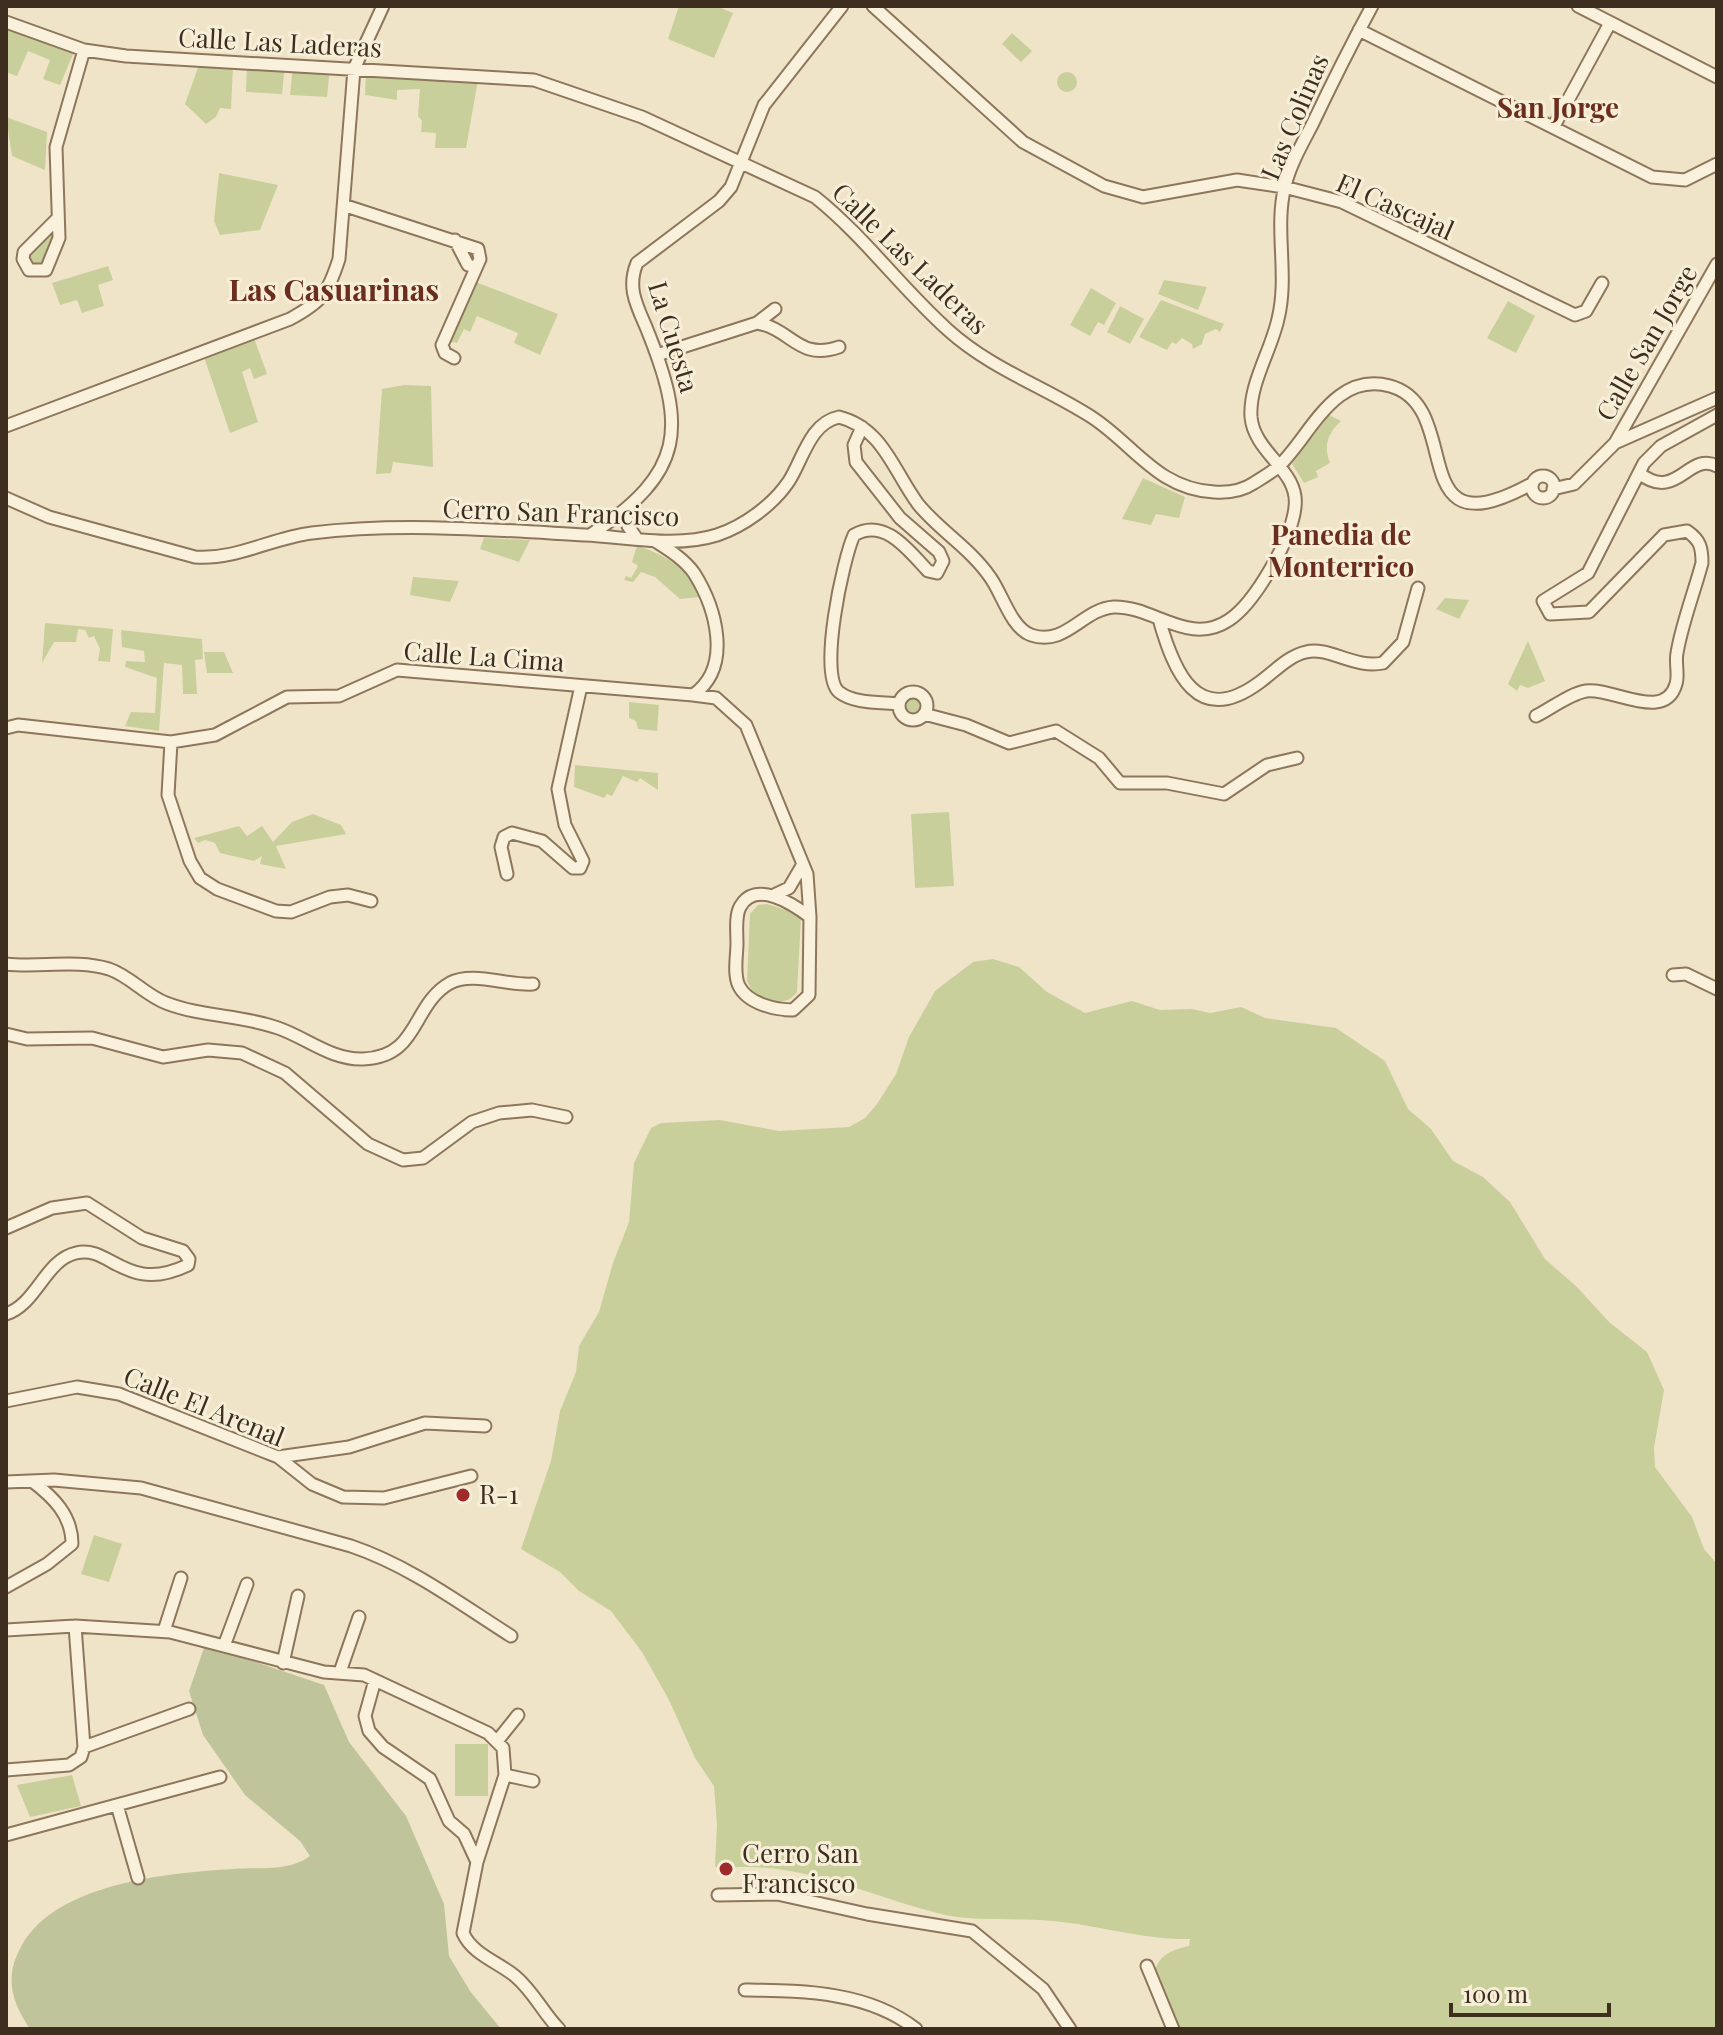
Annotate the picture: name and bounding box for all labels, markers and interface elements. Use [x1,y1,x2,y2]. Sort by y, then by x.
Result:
street label: Calle Las Laderas [177,19,383,64]
street label: Las Colinas [1251,48,1336,185]
district label: San Jorge [1497,88,1619,125]
street label: El Cascajal [1331,164,1460,247]
street label: Calle Las Laderas [825,174,997,341]
street label: Calle San Jorge [1587,258,1704,427]
district label: Las Casuarinas [229,269,439,309]
street label: La Cuesta [641,277,708,396]
street label: Cerro San Francisco [442,490,680,533]
district label: Panedia de Monterrico [1268,515,1414,584]
street label: Calle La Cima [403,632,566,679]
street label: Calle El Arenal [119,1357,290,1454]
place label: R-1 [479,1476,519,1511]
marker: R-1 [454,1486,472,1504]
place label: Cerro San Francisco [742,1835,859,1900]
marker: Cerro San Francisco [717,1860,735,1878]
scale bar [1451,1967,1609,2017]
text: 100 m [1463,1977,1528,2009]

